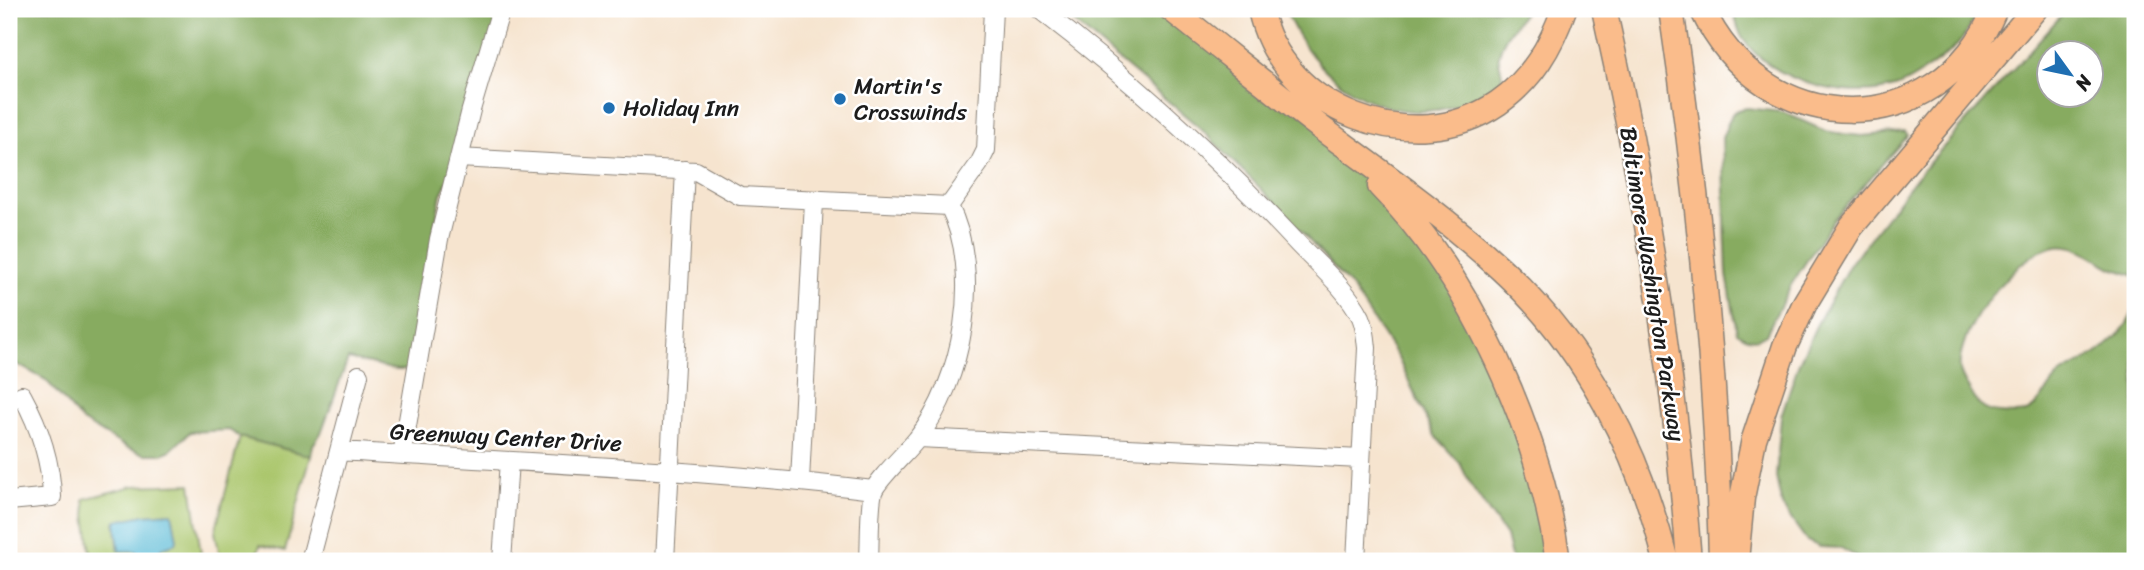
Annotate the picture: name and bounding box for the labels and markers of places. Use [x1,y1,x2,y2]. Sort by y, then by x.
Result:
place label: Martin's Crosswinds [854,66,967,133]
place label: Holiday Inn [623,88,739,129]
marker: Martin's Crosswinds [832,91,848,107]
marker: Holiday Inn [601,100,617,116]

